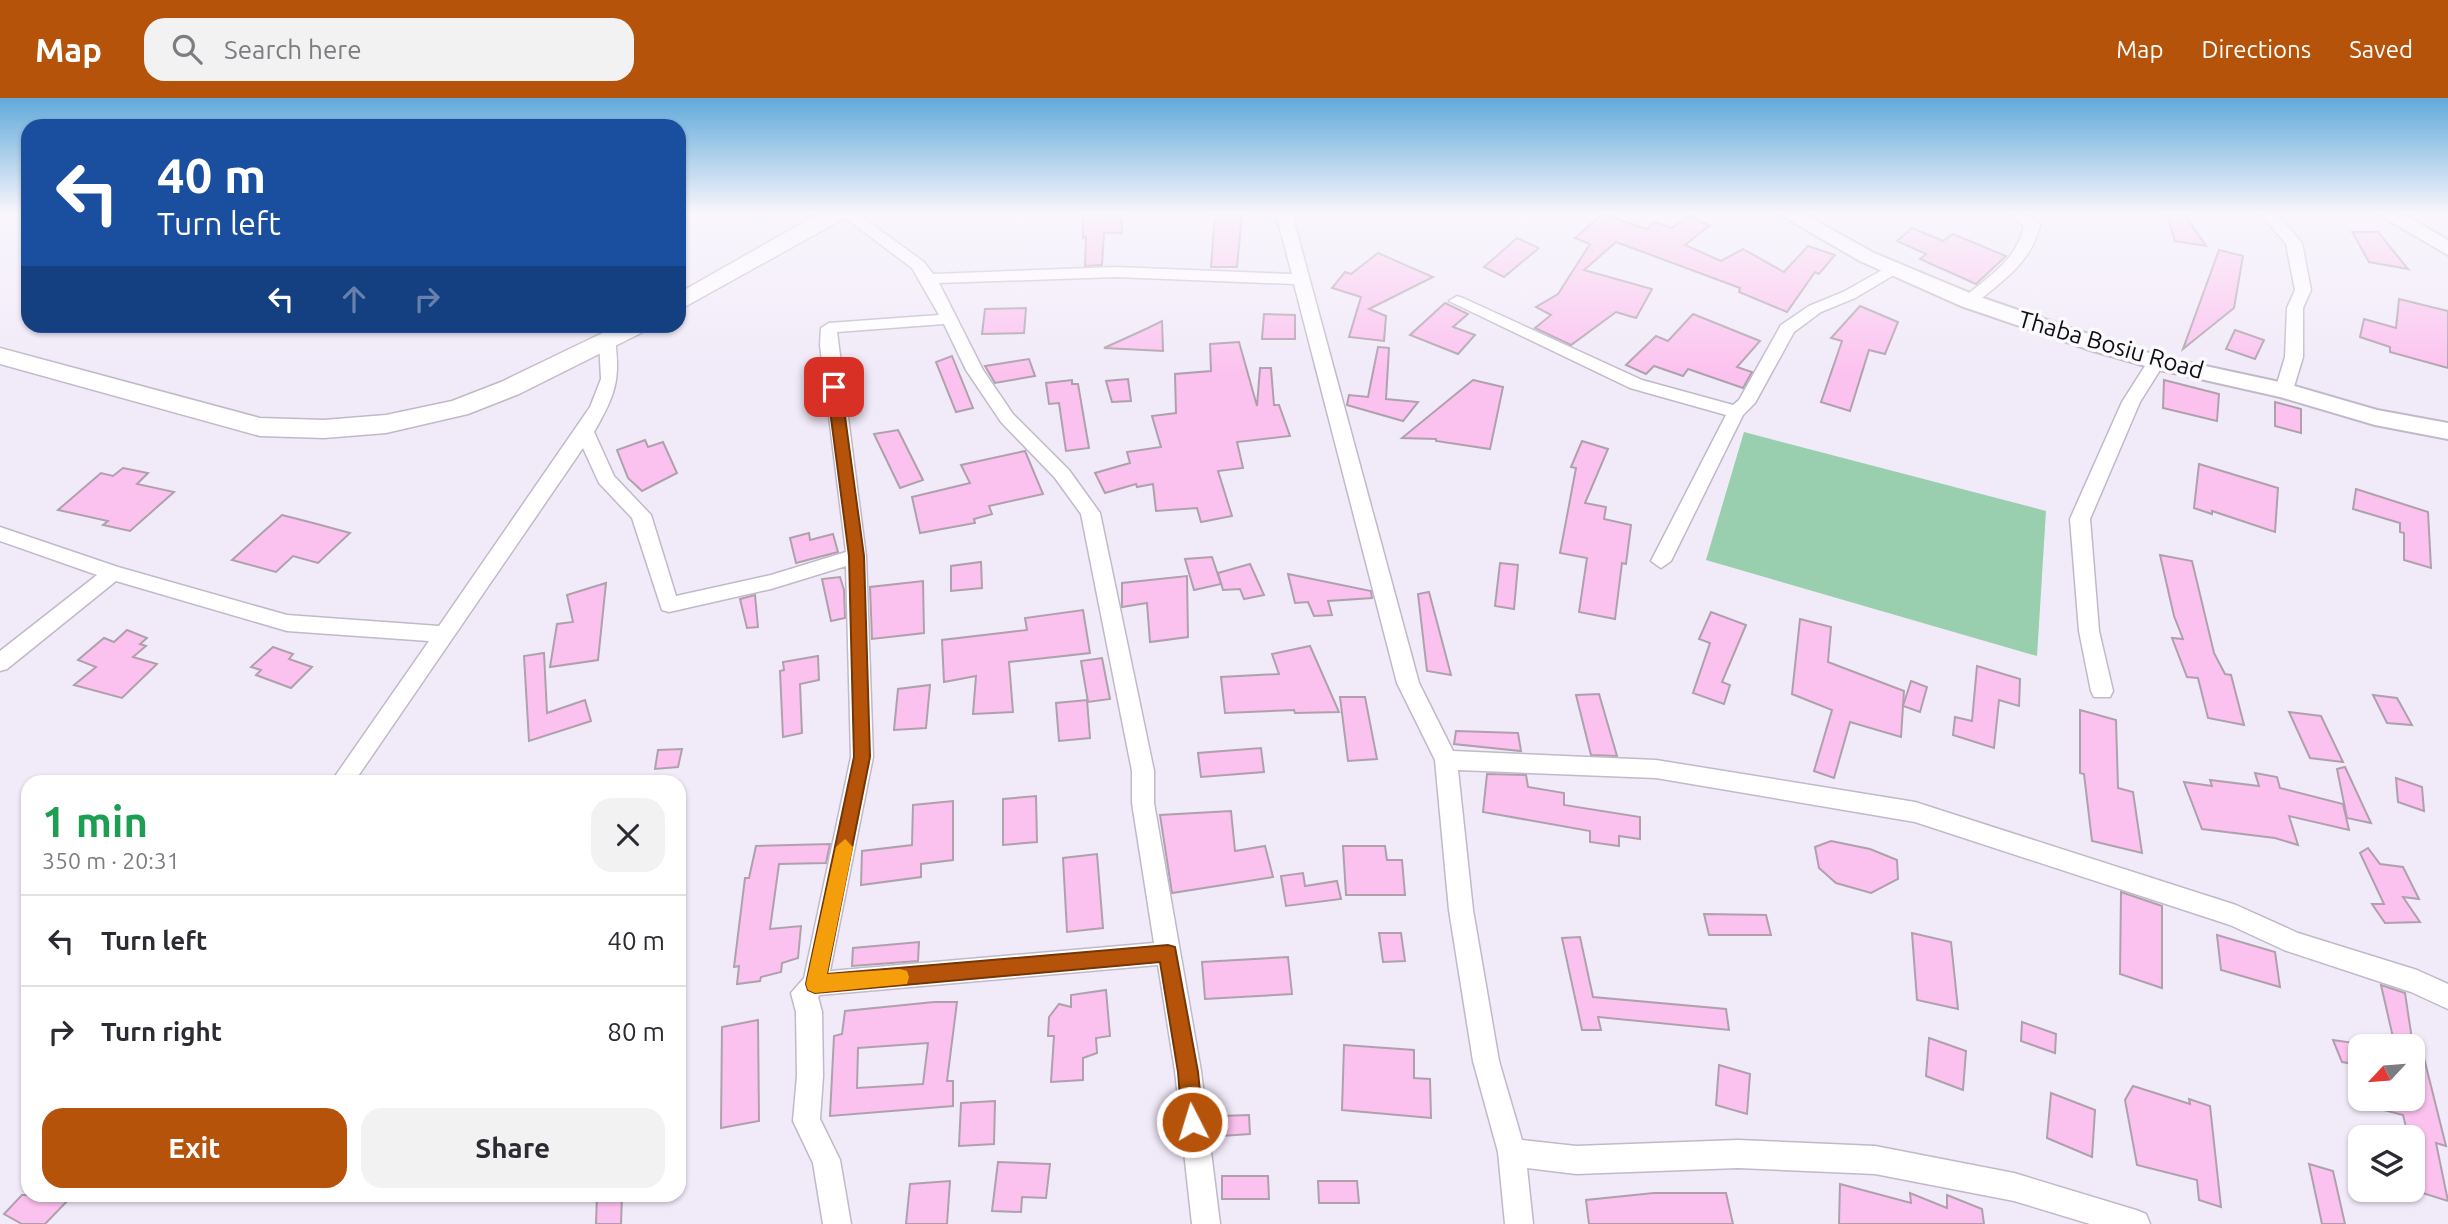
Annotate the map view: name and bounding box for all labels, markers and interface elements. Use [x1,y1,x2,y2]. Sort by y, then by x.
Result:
search box [144,18,634,81]
icon: search [168,30,206,68]
text: Map [35,31,102,68]
text: Search here [224,35,362,64]
text: Map [2116,36,2163,63]
text: Directions [2201,36,2311,63]
text: Saved [2349,36,2413,63]
icon: left [42,147,133,238]
text: 40 m [157,147,266,202]
text: Turn left [157,205,281,241]
icon: left [262,280,300,318]
icon: ahead [335,280,373,318]
icon: right [408,280,446,318]
street label: Thaba Bosiu Road [2015,305,2207,384]
pin [804,357,864,417]
icon: arrive [815,368,853,406]
text: 1 min [42,798,148,845]
button: close [591,798,665,872]
text: 350 m · 20:31 [42,848,180,873]
icon: left [42,922,80,960]
text: Turn left [101,926,207,955]
text: 40 m [607,926,665,955]
icon: right [42,1013,80,1051]
text: Turn right [101,1017,222,1046]
text: 80 m [607,1017,665,1046]
north arrow [2348,1034,2426,1111]
map controls [2348,1034,2425,1202]
position arrow [1155,1085,1229,1159]
button: Exit [42,1108,347,1188]
button: Share [361,1108,665,1188]
button: layers [2348,1125,2425,1202]

